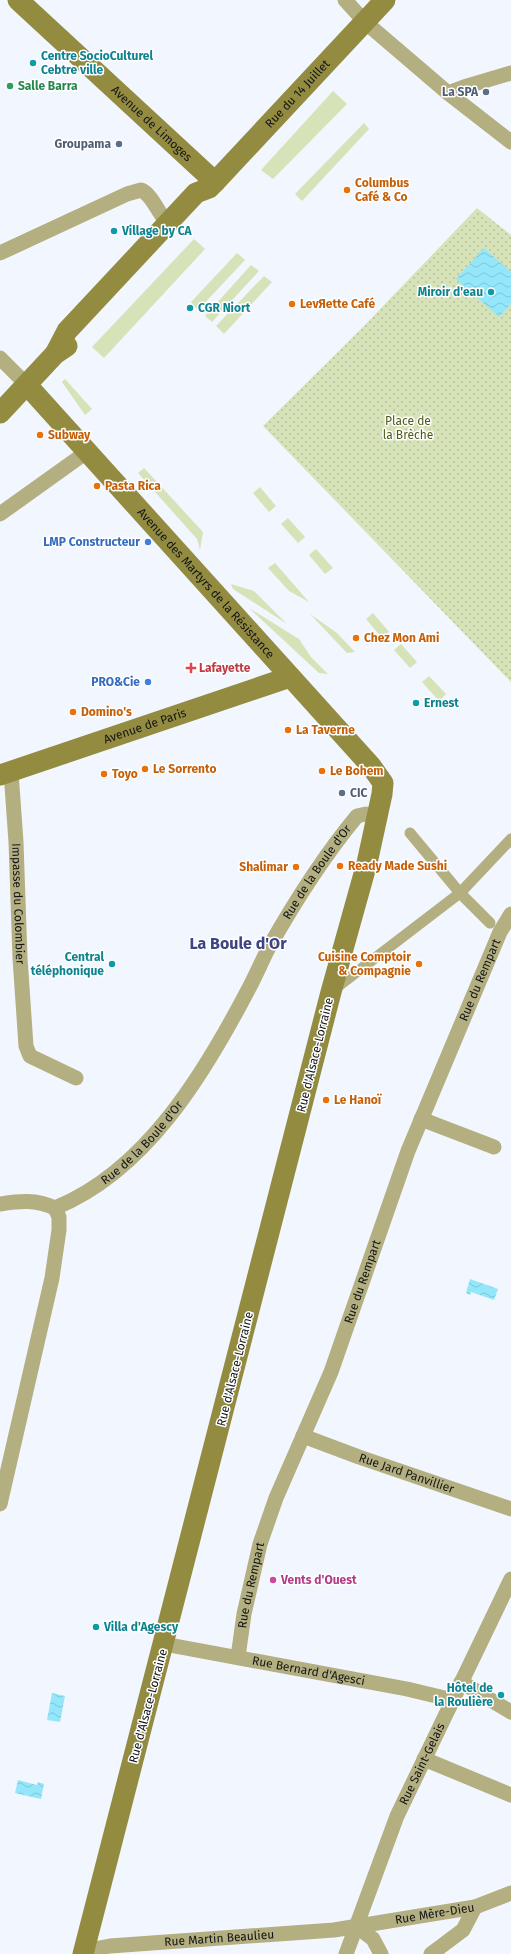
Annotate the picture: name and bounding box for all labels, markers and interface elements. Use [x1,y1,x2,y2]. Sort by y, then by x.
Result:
place label: Centre SocioCulturel Cebtre ville [41,49,153,77]
street label: Rue du 14 Juillet [262,56,333,131]
marker: Centre SocioCulturel Cebtre ville [28,58,38,68]
place label: Salle Barra [18,79,78,93]
marker: Salle Barra [5,81,15,91]
street label: Avenue de Limoges [108,83,195,164]
place label: La SPA [442,85,479,99]
marker: La SPA [481,87,491,97]
place label: Groupama [55,137,111,151]
marker: Groupama [114,139,124,149]
place label: Columbus Café & Co [355,176,409,204]
marker: Columbus Café & Co [342,185,352,195]
place label: Village by CA [121,224,193,238]
marker: Village by CA [109,226,119,236]
place label: Miroir d'eau [418,285,483,299]
marker: Miroir d'eau [486,287,496,297]
place label: LevЯette Café [300,297,375,311]
marker: LevЯette Café [287,299,297,309]
place label: CGR Niort [198,301,251,315]
marker: CGR Niort [185,303,195,313]
park label: Place de la Brèche [383,414,433,442]
place label: Subway [48,428,91,442]
marker: Subway [35,430,45,440]
place label: Pasta Rica [105,479,161,493]
marker: Pasta Rica [92,481,102,491]
street label: Avenue des Martyrs de la Résistance [134,505,277,661]
place label: LMP Constructeur [43,535,140,549]
marker: LMP Constructeur [143,537,153,547]
place label: Chez Mon Ami [364,631,439,645]
marker: Chez Mon Ami [351,633,361,643]
place label: Lafayette [199,661,251,675]
marker: Lafayette [186,663,196,673]
place label: PRO&Cie [91,675,140,689]
marker: PRO&Cie [143,677,153,687]
place label: Ernest [424,696,459,710]
marker: Ernest [411,698,421,708]
place label: Domino's [81,705,132,719]
street label: Avenue de Paris [102,705,189,746]
marker: Domino's [68,707,78,717]
place label: La Taverne [296,723,355,737]
marker: La Taverne [283,725,293,735]
place label: Le Sorrento [153,762,216,776]
marker: Le Sorrento [140,764,150,774]
place label: Le Bohem [330,764,383,778]
marker: Le Bohem [317,766,327,776]
place label: Toyo [112,767,138,781]
marker: Toyo [99,769,109,779]
place label: CIC [350,786,367,800]
marker: CIC [337,788,347,798]
street label: Rue de la Boule d'Or [280,822,354,922]
street label: Impasse du Colombier [9,843,27,965]
place label: Ready Made Sushi [348,859,447,873]
place label: Shalimar [239,860,288,874]
marker: Ready Made Sushi [335,861,345,871]
marker: Shalimar [291,862,301,872]
district label: La Boule d'Or [189,934,287,953]
street label: Rue du Rempart [456,936,504,1023]
place label: Central téléphonique [31,950,104,978]
place label: Cuisine Comptoir & Compagnie [318,950,411,978]
marker: Central téléphonique [107,959,117,969]
marker: Cuisine Comptoir & Compagnie [414,959,424,969]
street label: Rue d'Alsace-Lorraine [294,996,336,1114]
place label: Le Hanoï [334,1093,383,1107]
marker: Le Hanoï [321,1095,331,1105]
street label: Rue de la Boule d'Or [98,1098,186,1187]
street label: Rue du Rempart [341,1237,384,1325]
street label: Rue d'Alsace-Lorraine [214,1310,256,1428]
street label: Rue Jard Panvillier [357,1451,456,1496]
street label: Rue du Rempart [235,1540,267,1629]
place label: Vents d'Ouest [280,1573,357,1587]
marker: Vents d'Ouest [268,1575,278,1585]
place label: Villa d'Agescy [103,1620,179,1634]
marker: Villa d'Agescy [91,1622,101,1632]
street label: Rue d'Alsace-Lorraine [126,1647,170,1765]
street label: Rue Bernard d'Agesci [251,1653,366,1688]
place label: Hôtel de la Roulière [434,1681,493,1709]
marker: Hôtel de la Roulière [496,1690,506,1700]
street label: Rue Saint-Gelais [396,1720,448,1807]
street label: Rue Mère-Dieu [394,1900,475,1927]
street label: Rue Martin Beaulieu [164,1927,275,1949]

